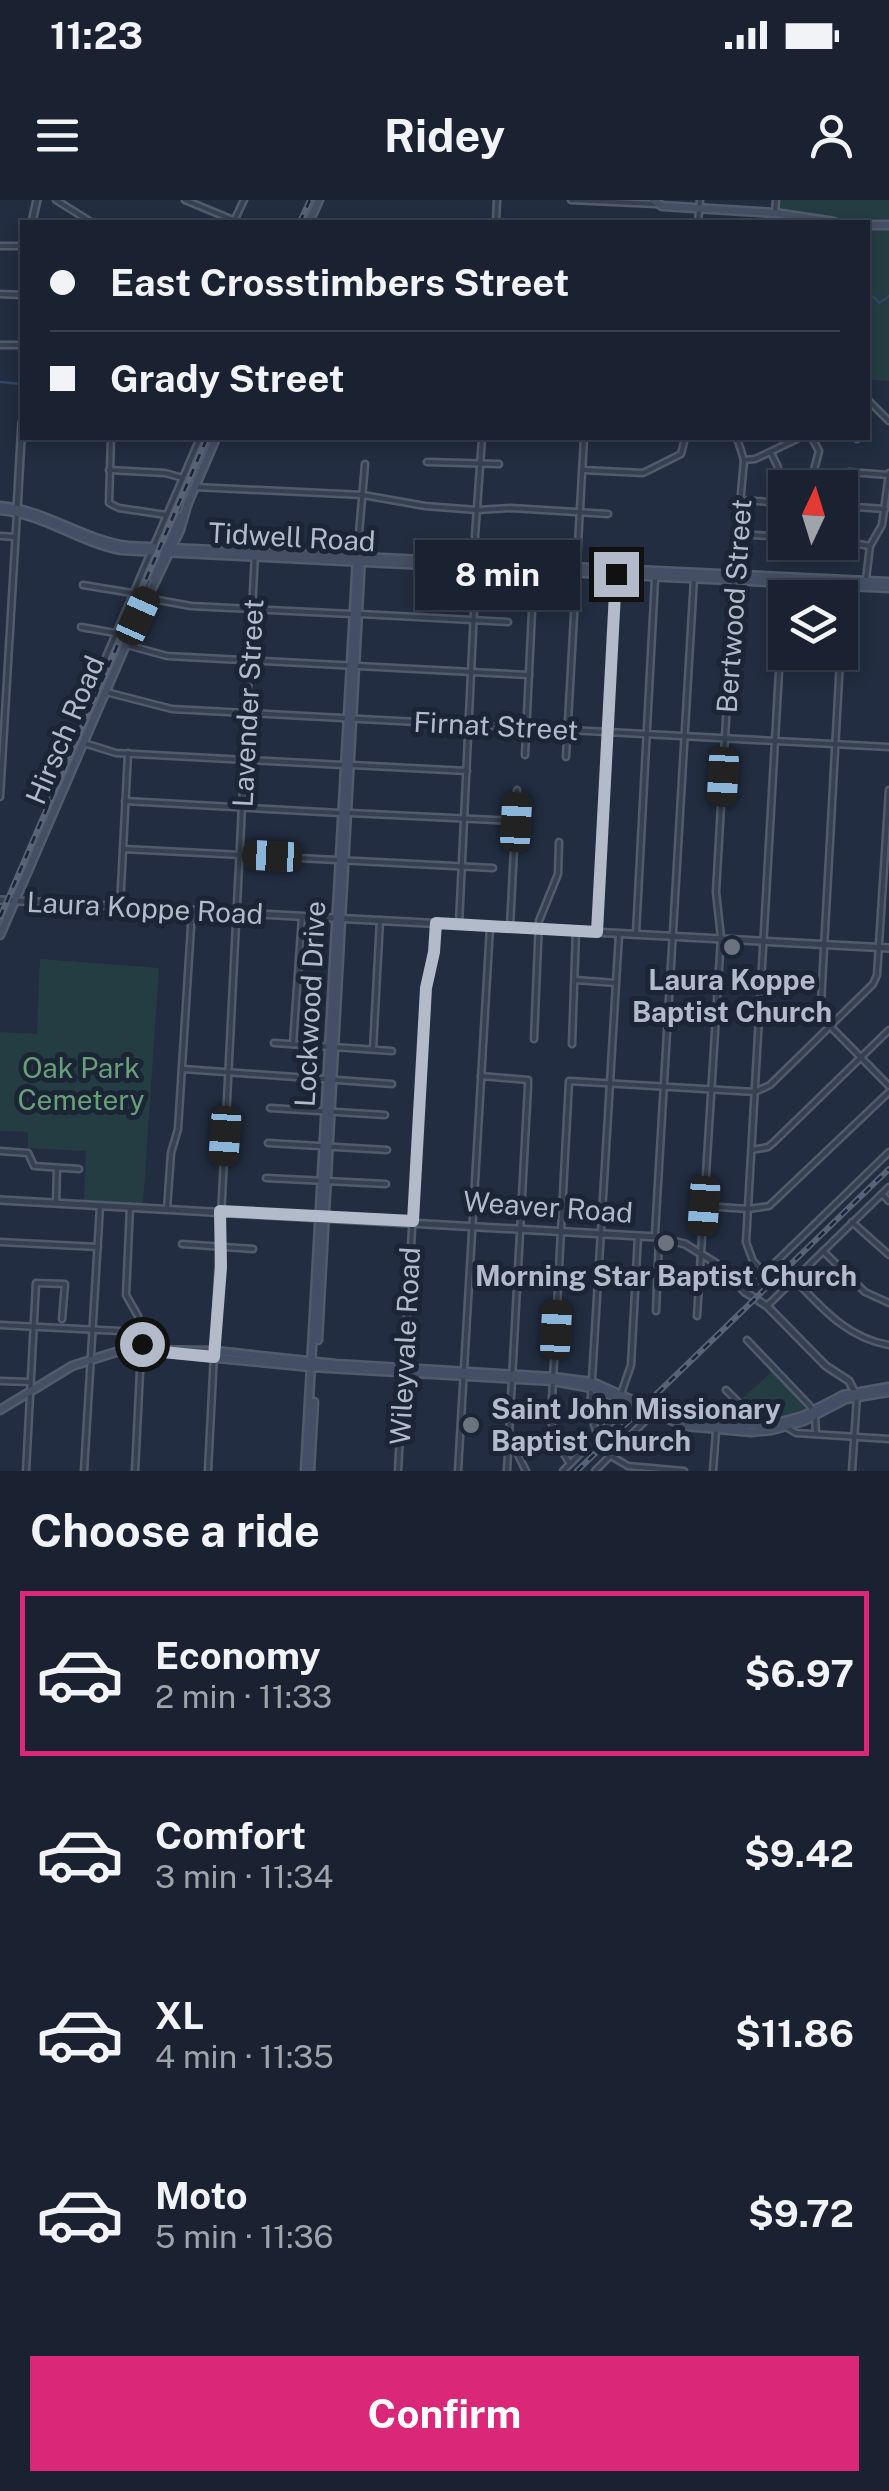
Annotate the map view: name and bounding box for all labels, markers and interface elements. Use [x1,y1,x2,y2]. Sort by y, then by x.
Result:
text: 11:23 [50,13,143,58]
icon: menu [30,108,85,163]
icon: person [804,108,859,163]
text: Ridey [384,109,505,162]
text: East Crosstimbers Street [110,260,569,305]
text: Grady Street [110,356,345,401]
north arrow [768,470,858,560]
map controls [768,470,858,670]
street label: Bertwood Street [710,498,757,714]
street label: Tidwell Road [208,516,376,557]
callout: 8 min [416,539,581,609]
route end [594,552,639,597]
text: 8 min [455,556,540,593]
button: layers [768,580,858,670]
car [112,582,164,650]
street label: Lavender Street [226,598,269,808]
street label: Hirsch Road [19,651,111,809]
street label: Firnat Street [413,705,579,746]
car [706,746,740,808]
car [499,791,533,853]
car [241,839,303,873]
street label: Laura Koppe Road [26,885,264,930]
street label: Lockwood Drive [288,900,331,1108]
marker: Laura Koppe Baptist Church [721,936,743,958]
place label: Laura Koppe Baptist Church [632,963,832,1028]
park label: Oak Park Cemetery [17,1051,145,1116]
car [208,1105,242,1167]
car [687,1175,721,1237]
street label: Weaver Road [462,1184,634,1229]
marker: Morning Star Baptist Church [655,1232,677,1254]
street label: Wileyvale Road [383,1246,426,1446]
place label: Morning Star Baptist Church [475,1259,857,1292]
car [539,1299,573,1361]
route start [120,1322,165,1367]
place label: Saint John Missionary Baptist Church [491,1392,781,1457]
marker: Saint John Missionary Baptist Church [460,1414,482,1436]
text: Choose a ride [30,1504,320,1557]
icon: car [35,1629,125,1719]
text: Economy [155,1633,321,1678]
text: $6.97 [745,1651,854,1696]
text: 2 min · 11:33 [155,1678,332,1715]
icon: car [35,1809,125,1899]
text: Comfort [155,1813,306,1858]
text: $9.42 [744,1831,854,1876]
text: 3 min · 11:34 [155,1858,333,1895]
icon: car [35,1989,125,2079]
text: XL [155,1993,204,2038]
text: $11.86 [735,2011,854,2056]
text: 4 min · 11:35 [155,2038,334,2075]
icon: car [35,2169,125,2259]
text: Moto [155,2173,248,2218]
text: $9.72 [748,2191,854,2236]
text: 5 min · 11:36 [155,2218,333,2255]
button: Confirm [30,2356,859,2471]

